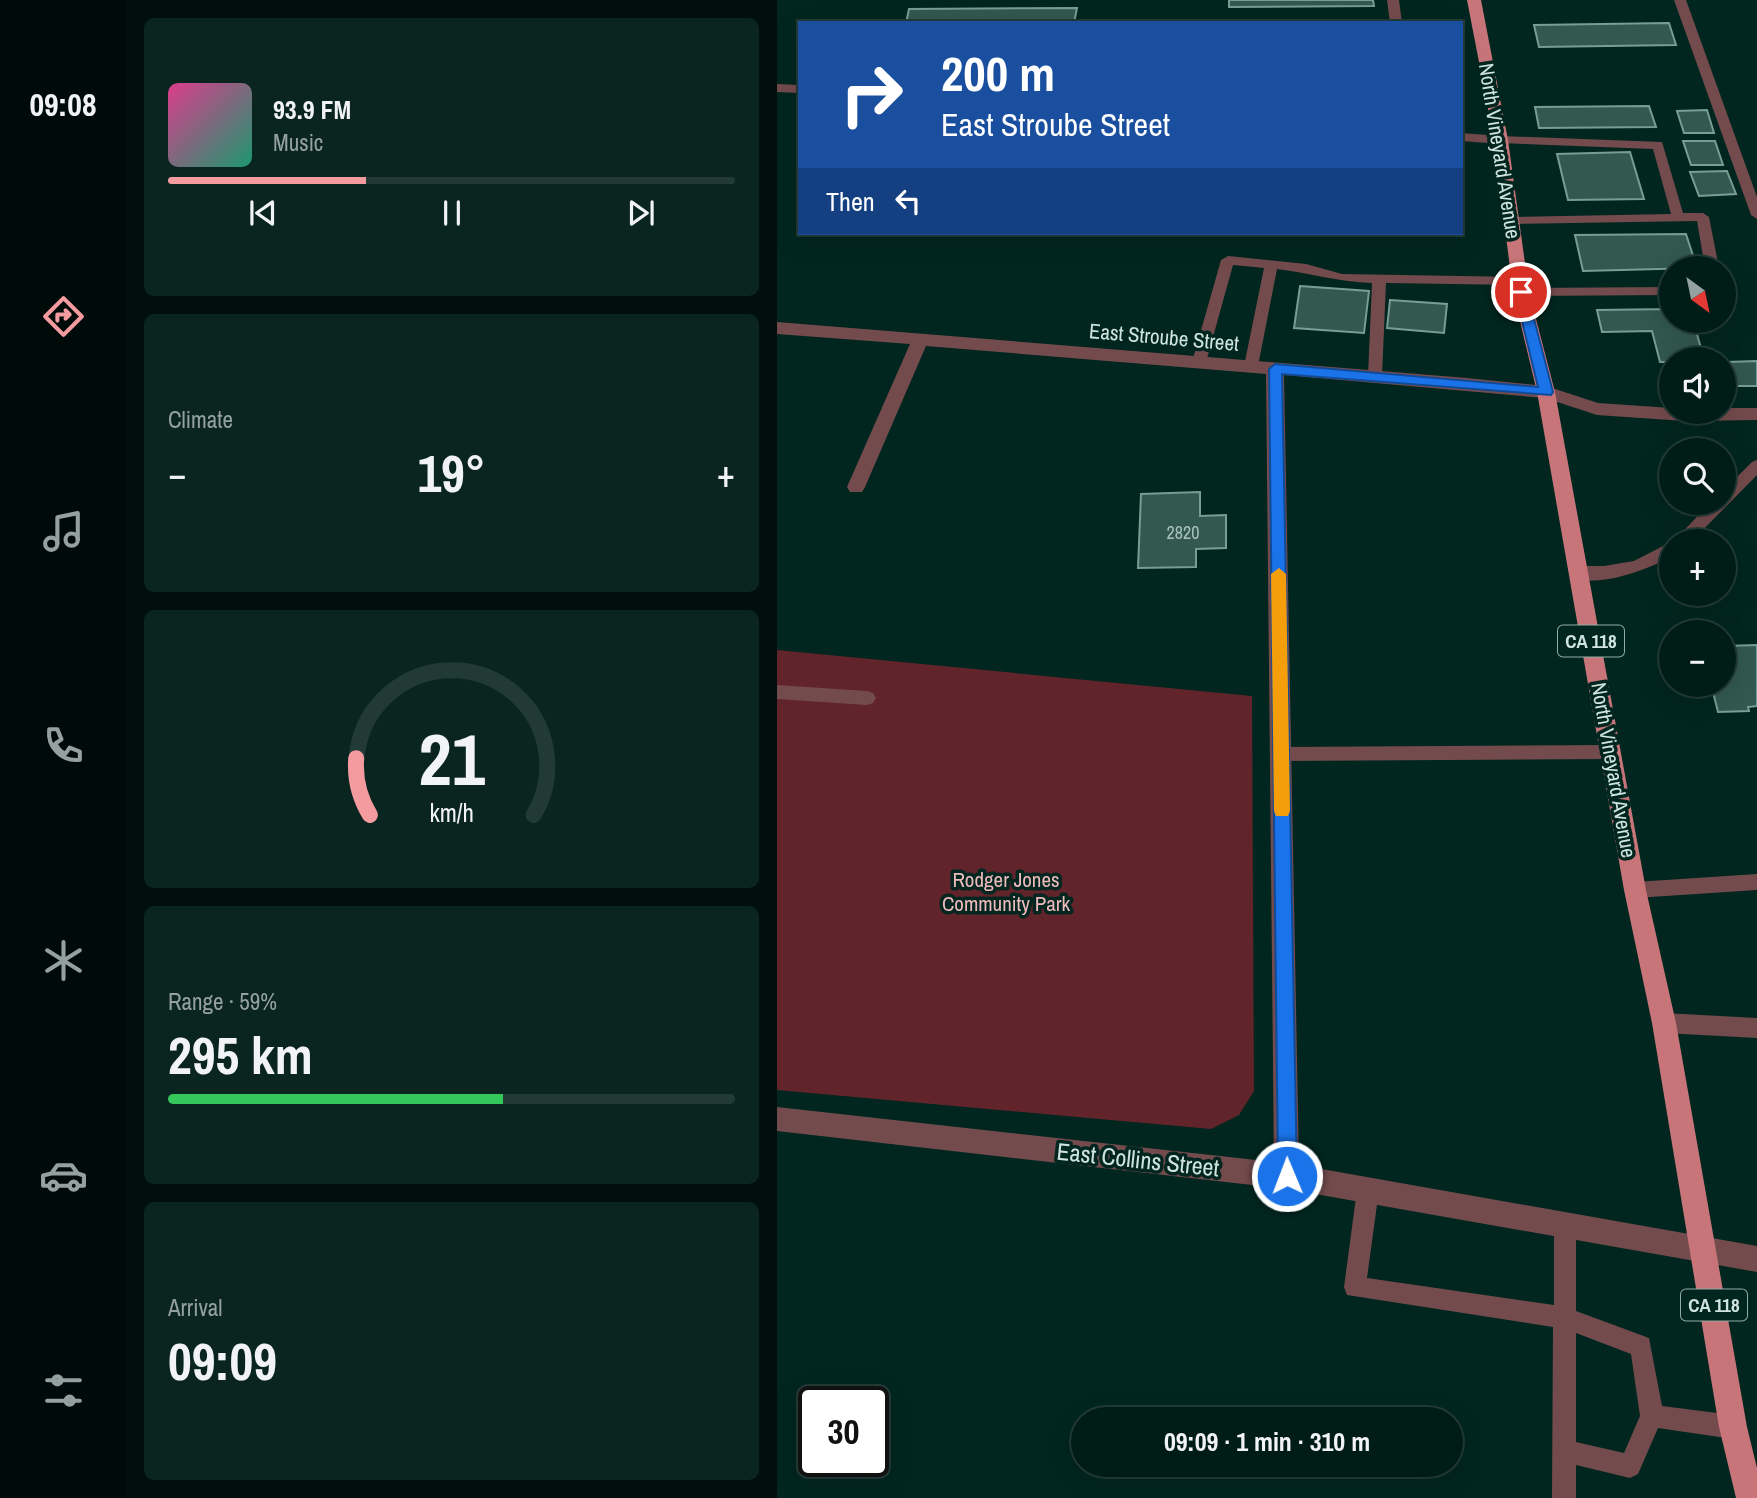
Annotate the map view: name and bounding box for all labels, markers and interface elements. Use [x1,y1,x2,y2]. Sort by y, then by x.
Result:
text: 200 m [941,40,1055,106]
icon: right [826,49,917,140]
street label: North Vineyard Avenue [1472,61,1528,241]
text: 09:08 [29,83,97,126]
text: 93.9 FM [273,92,351,127]
text: East Stroube Street [941,103,1170,146]
text: Music [273,127,323,158]
icon: left [889,182,927,220]
text: Then [826,184,875,219]
icon: previous [244,194,282,232]
icon: pause [433,194,471,232]
icon: next [622,194,660,232]
north arrow [1659,256,1736,332]
map controls [1659,256,1736,697]
pin [1491,262,1551,322]
icon: arrive [1502,273,1540,311]
icon: directions [39,292,88,341]
street label: East Stroube Street [1088,316,1240,358]
button: sound [1659,347,1736,424]
text: Climate [168,404,233,435]
text: 19° [417,438,486,508]
button: search [1659,438,1736,515]
text: − [168,448,186,499]
text: + [717,448,735,499]
icon: music [39,507,88,556]
house number: 2820 [1167,520,1199,545]
button: + [1659,529,1736,606]
button: − [1659,620,1736,697]
road number: CA 118 [1558,626,1624,656]
street label: North Vineyard Avenue [1584,680,1644,860]
text: 21 [418,710,485,808]
icon: phone [39,721,88,770]
text: km/h [429,796,474,830]
park label: Rodger Jones Community Park [942,865,1070,918]
icon: climate [39,936,88,985]
text: Range · 59% [168,986,277,1017]
text: 295 km [168,1020,313,1090]
street label: East Collins Street [1055,1135,1221,1183]
position arrow [1250,1139,1324,1213]
icon: car [39,1151,88,1200]
road number: CA 118 [1681,1289,1747,1320]
text: Arrival [168,1292,223,1323]
text: 09:09 [168,1326,277,1396]
icon: filters [39,1366,88,1415]
speed limit sign: 30 [798,1386,889,1477]
text: 09:09 · 1 min · 310 m [1164,1424,1370,1459]

